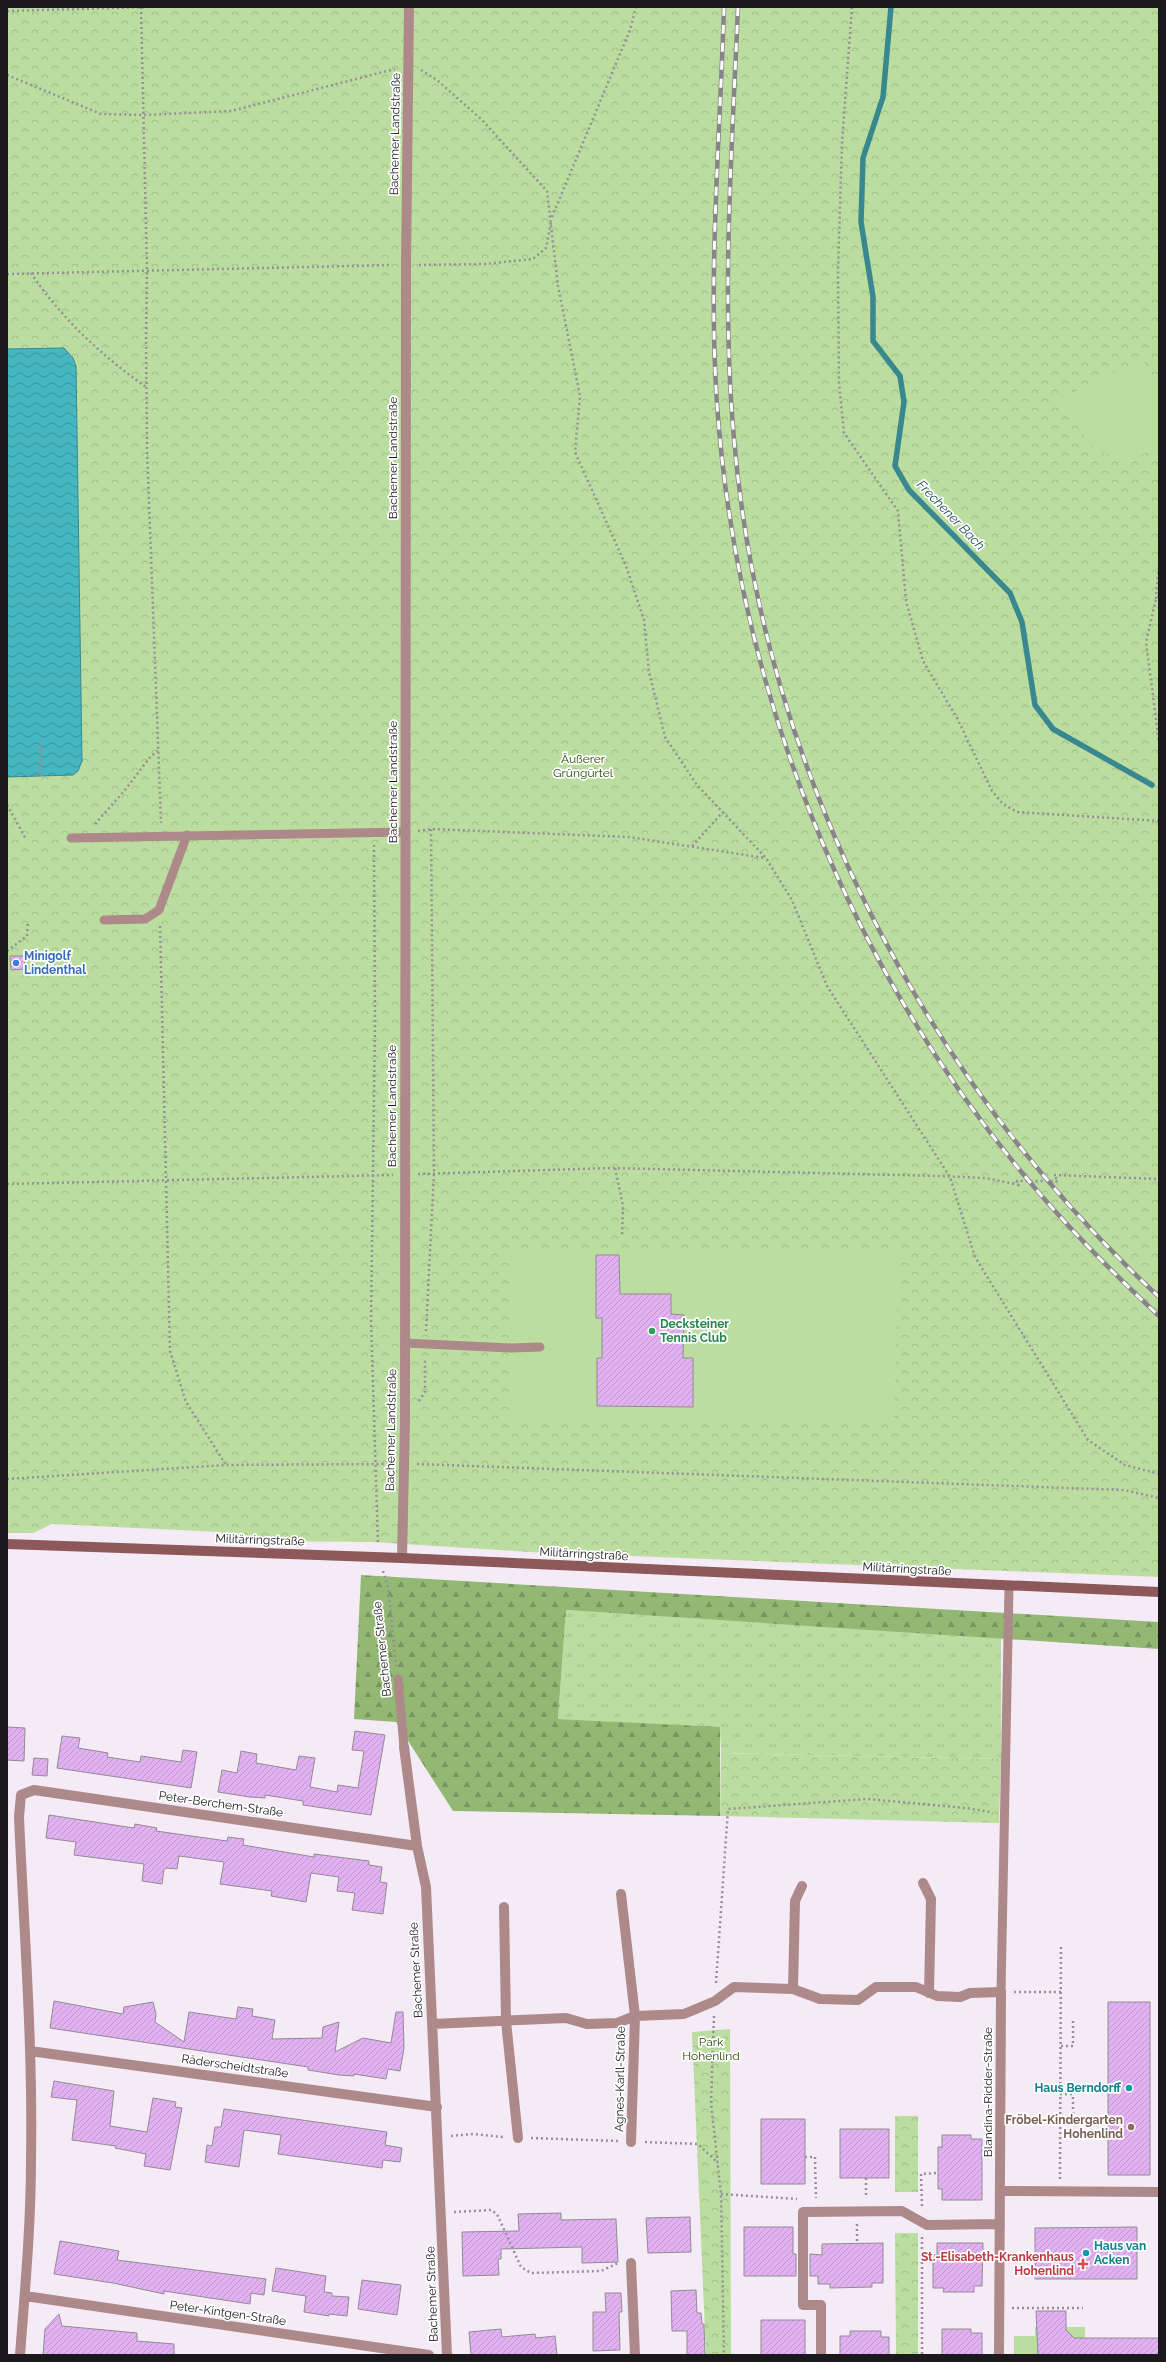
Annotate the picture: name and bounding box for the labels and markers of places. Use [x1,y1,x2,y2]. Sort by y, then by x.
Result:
place label: Minigolf Lindenthal [24,949,86,977]
marker: Minigolf Lindenthal [11,958,21,968]
place label: Decksteiner Tennis Club [660,1317,729,1345]
marker: Decksteiner Tennis Club [647,1326,657,1336]
place label: Haus Berndorff [1034,2081,1121,2095]
marker: Haus Berndorff [1124,2083,1134,2093]
place label: Fröbel-Kindergarten Hohenlind [1005,2113,1123,2141]
marker: Fröbel-Kindergarten Hohenlind [1126,2122,1136,2132]
place label: Haus van Acken [1094,2239,1146,2267]
marker: Haus van Acken [1081,2248,1091,2258]
place label: St.-Elisabeth-Krankenhaus Hohenlind [921,2250,1074,2278]
marker: St.-Elisabeth-Krankenhaus Hohenlind [1077,2258,1089,2270]

